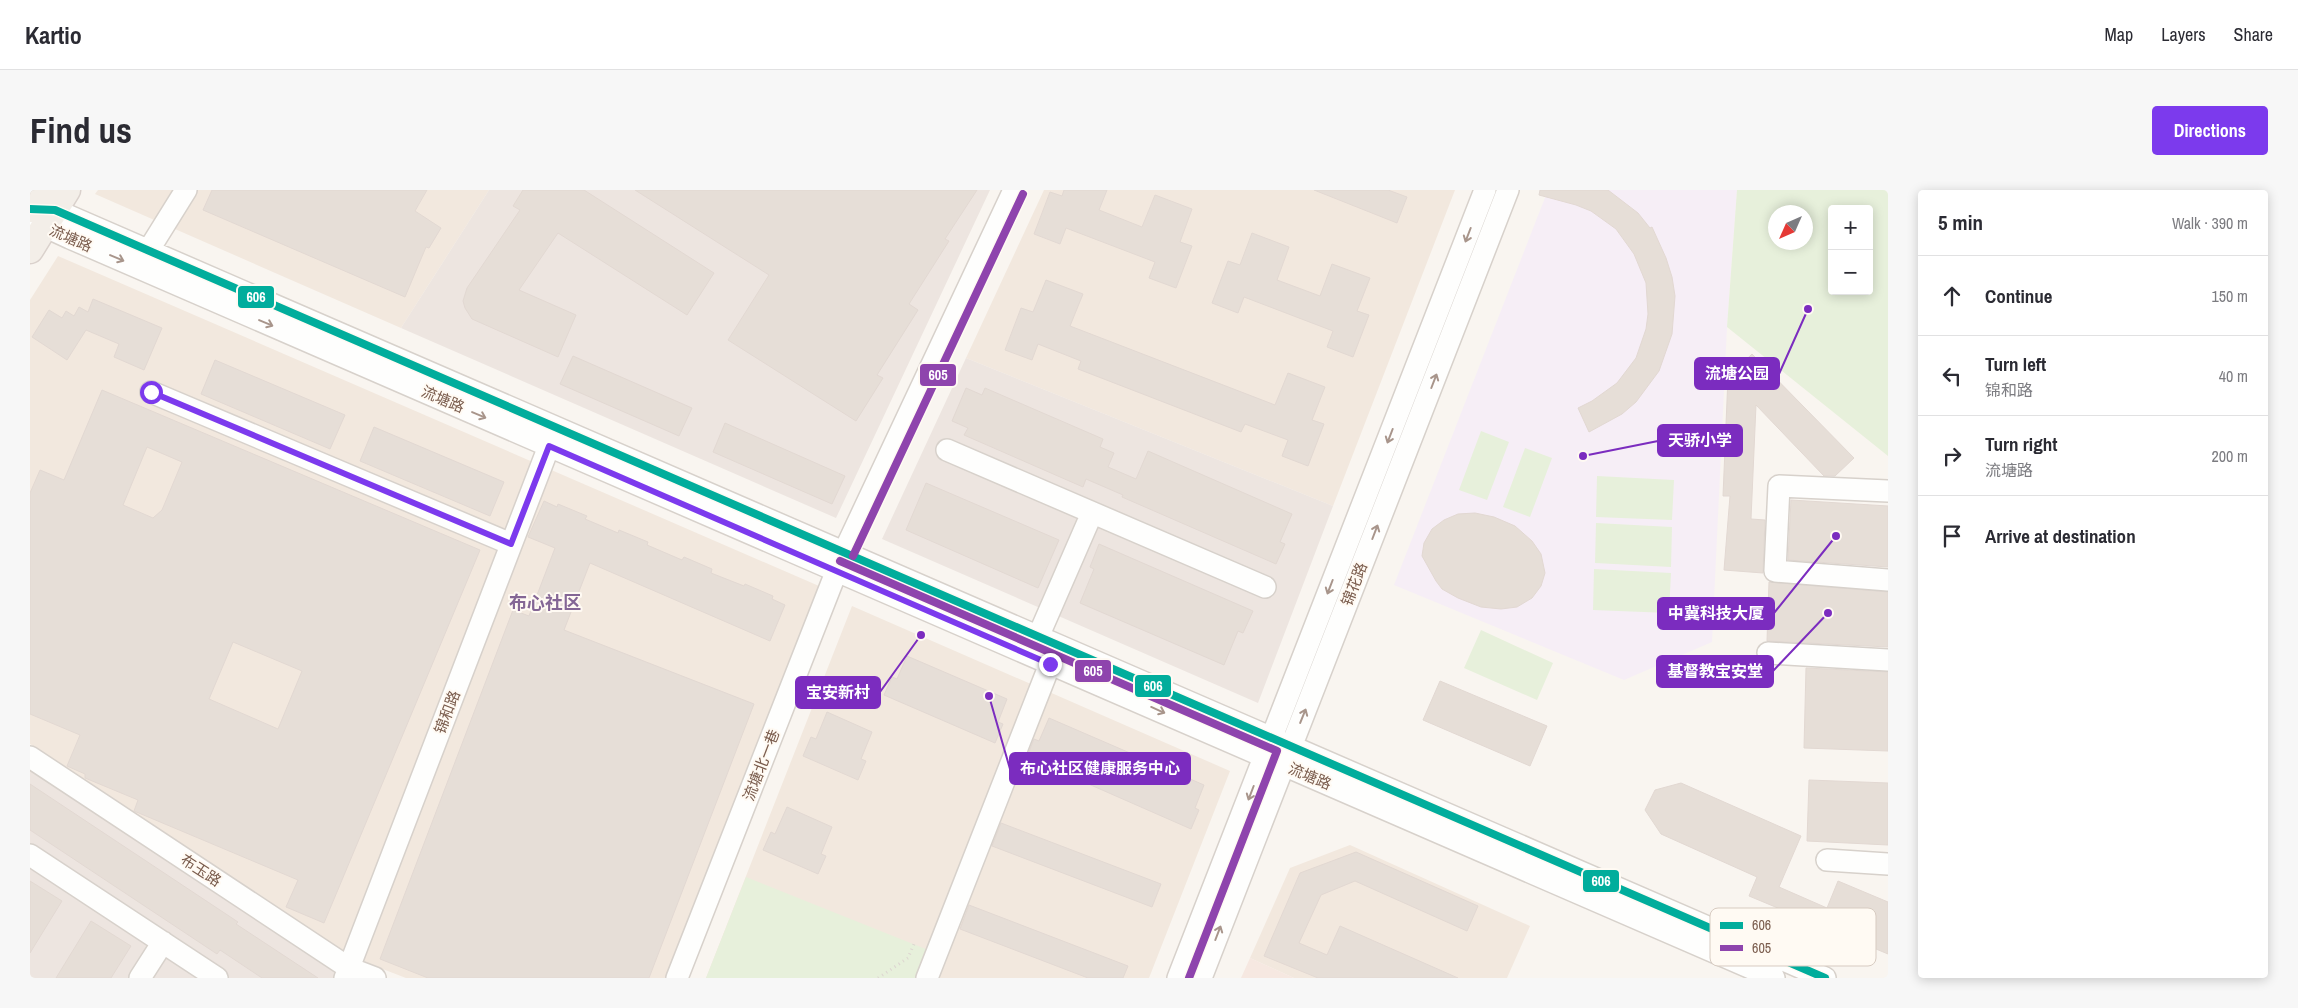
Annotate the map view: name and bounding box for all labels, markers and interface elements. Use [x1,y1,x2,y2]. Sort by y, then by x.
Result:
text: Kartio [25,19,82,51]
text: Map [2105,22,2133,47]
text: Layers [2161,22,2206,47]
text: Share [2234,22,2273,47]
button: Directions [2152,106,2268,155]
text: Find us [30,107,132,154]
north arrow [1768,205,1813,250]
map controls [1828,205,1873,295]
button: + [1828,205,1873,250]
text: 5 min [1938,208,1983,237]
text: Walk · 390 m [2172,212,2248,234]
street label: 流塘路 [46,219,96,257]
one-way arrow [1463,227,1472,243]
button: − [1828,250,1873,295]
one-way arrow [109,253,124,263]
icon: ahead [1938,282,1966,310]
text: Continue [1985,283,2053,309]
line badge: 606 [237,285,275,309]
text: 150 m [2212,285,2248,307]
text: 606 [246,288,266,306]
one-way arrow [258,318,273,328]
text: Turn left [1985,351,2046,377]
callout: 流塘公园 [1695,358,1779,389]
text: 流塘公园 [1705,362,1769,384]
icon: left [1938,362,1966,390]
line badge: 605 [919,363,957,387]
text: 40 m [2219,365,2248,387]
text: 605 [928,366,948,384]
one-way arrow [1430,373,1439,388]
text: 锦和路 [1985,379,2033,401]
route start [140,381,163,404]
street label: 流塘路 [418,381,468,417]
one-way arrow [471,411,486,421]
callout: 天骄小学 [1658,425,1742,456]
one-way arrow [1384,428,1394,443]
text: 天骄小学 [1668,429,1732,451]
text: Turn right [1985,431,2057,457]
icon: right [1938,442,1966,470]
text: 200 m [2212,445,2248,467]
text: 流塘路 [1985,459,2033,481]
icon: arrive [1938,522,1966,550]
text: Arrive at destination [1985,523,2136,549]
one-way arrow [1370,525,1380,540]
street label: 锦花路 [1336,559,1372,609]
one-way arrow [1325,579,1335,594]
district label: 布心社区 [509,590,581,615]
callout: 中冀科技大厦 [1658,598,1774,629]
text: 中冀科技大厦 [1668,602,1764,624]
route end [1039,653,1062,676]
callout: 基督教宝安堂 [1657,656,1773,687]
line badge: 605 [1074,659,1112,683]
text: 基督教宝安堂 [1667,660,1763,682]
text: 605 [1083,662,1103,680]
line badge: 606 [1134,674,1172,698]
callout: 宝安新村 [796,677,880,708]
text: 606 [1143,677,1163,695]
text: 宝安新村 [806,681,870,703]
street label: 锦和路 [429,687,465,737]
one-way arrow [1150,706,1165,716]
one-way arrow [1299,709,1308,724]
street label: 流塘北一巷 [738,726,784,804]
callout: 布心社区健康服务中心 [1010,753,1190,784]
text: 布心社区健康服务中心 [1020,757,1180,779]
street label: 流塘路 [1285,758,1335,794]
one-way arrow [1245,785,1255,800]
street label: 布玉路 [176,849,226,891]
line badge: 606 [1582,869,1620,893]
text: 606 [1591,872,1611,890]
legend [1710,908,1876,966]
text: 606 [1752,916,1771,934]
one-way arrow [1214,925,1223,941]
text: 605 [1752,939,1771,957]

